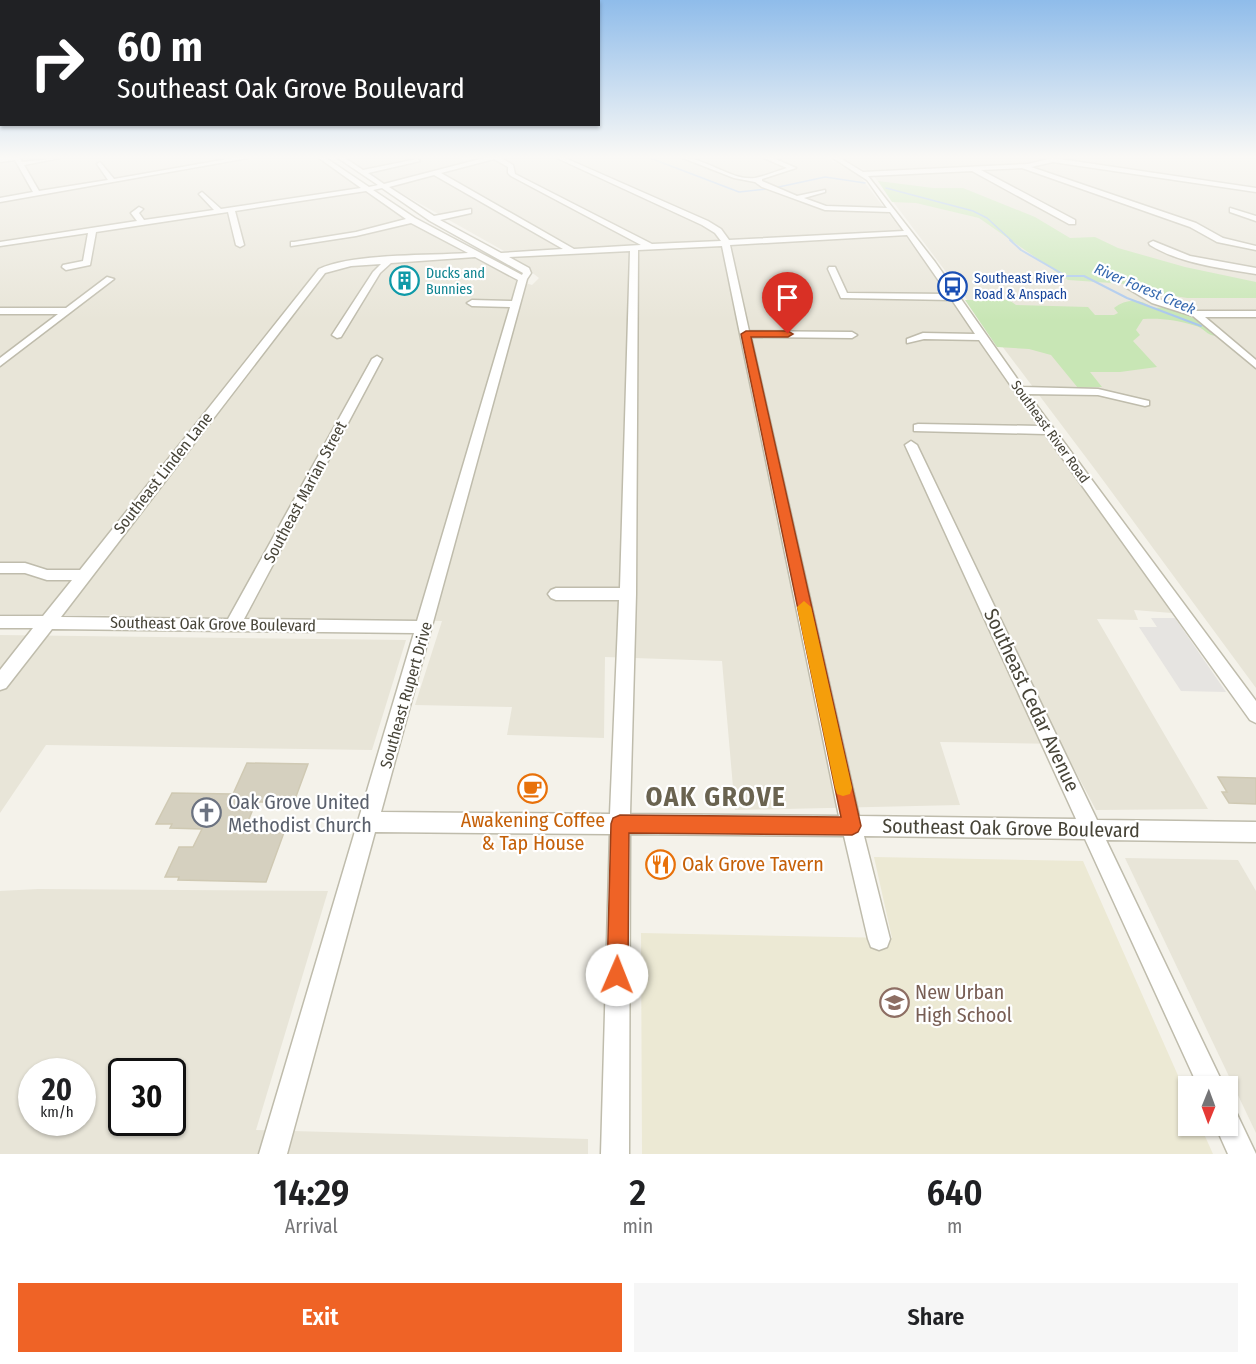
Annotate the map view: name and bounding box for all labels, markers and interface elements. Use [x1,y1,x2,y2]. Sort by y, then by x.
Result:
text: 60 m [117,22,203,72]
icon: right [18,24,96,102]
text: Southeast Oak Grove Boulevard [117,73,465,105]
water label: River Forest Creek [1092,260,1199,319]
building icon: Ducks and Bunnies [389,265,421,297]
place label: Ducks and Bunnies [426,265,485,298]
bus stop icon: Southeast River Road & Anspach [937,270,969,302]
place label: Southeast River Road & Anspach [974,270,1067,303]
pin [762,272,813,334]
icon: arrive [771,281,804,314]
street label: Southeast River Road [1007,377,1093,487]
street label: Southeast Linden Lane [110,408,216,538]
street label: Southeast Marian Street [260,417,351,566]
street label: Southeast Cedar Avenue [979,605,1085,795]
street label: Southeast Oak Grove Boulevard [110,613,316,635]
street label: Southeast Rupert Drive [376,619,436,771]
cafe icon: Awakening Coffee & Tap House [517,773,549,805]
district label: OAK GROVE [646,781,786,813]
place label: Oak Grove United Methodist Church [228,790,372,837]
church icon: Oak Grove United Methodist Church [191,797,223,829]
place label: Awakening Coffee & Tap House [461,808,605,855]
street label: Southeast Oak Grove Boulevard [882,814,1140,842]
restaurant icon: Oak Grove Tavern [645,848,677,880]
place label: Oak Grove Tavern [682,852,824,876]
position arrow [585,943,649,1007]
place label: New Urban High School [915,980,1012,1027]
school or university icon: New Urban High School [878,987,910,1019]
speed limit sign: 30 [108,1058,186,1136]
text: 20 [42,1072,72,1108]
north arrow [1178,1076,1238,1136]
map controls [1178,1076,1238,1136]
text: km/h [40,1103,74,1121]
text: 14:29 [273,1171,349,1215]
text: 2 [630,1171,646,1215]
text: 640 [927,1171,983,1215]
text: Arrival [285,1214,338,1238]
text: min [622,1214,653,1238]
text: m [947,1214,962,1238]
button: Exit [18,1283,622,1352]
button: Share [634,1283,1238,1352]

